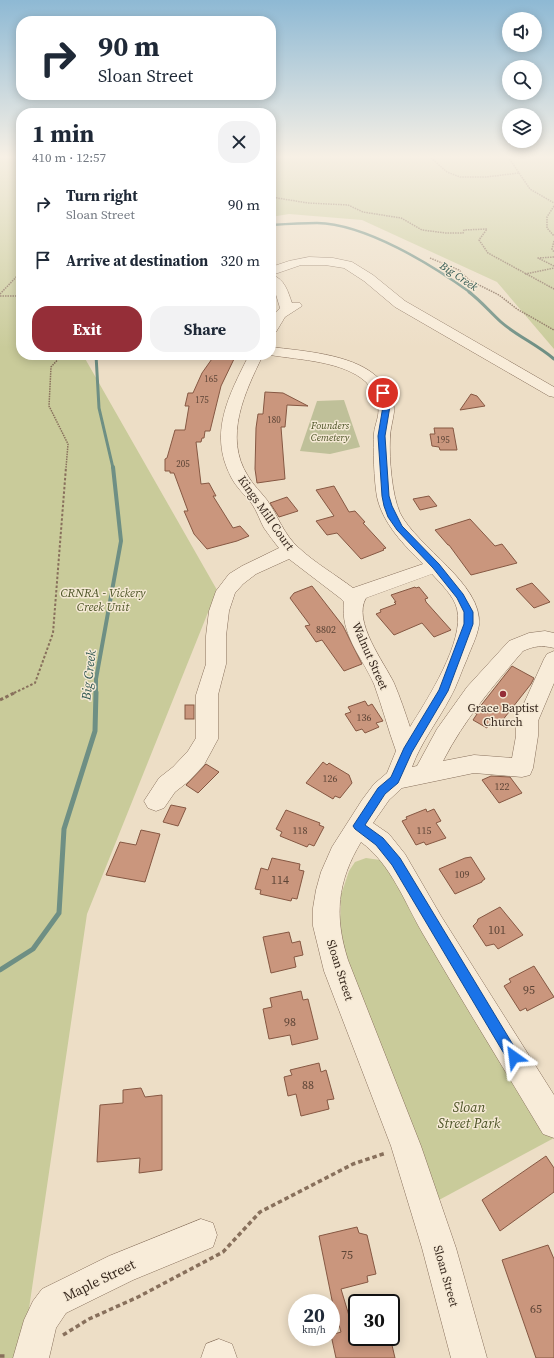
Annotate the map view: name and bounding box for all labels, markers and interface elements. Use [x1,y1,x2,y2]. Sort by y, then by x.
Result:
map controls [502,12,542,148]
button: sound [502,12,542,52]
text: 90 m [98,27,160,65]
icon: right [32,32,84,84]
button: search [502,60,542,100]
text: Sloan Street [98,63,193,88]
button: layers [502,108,542,148]
text: 1 min [32,117,94,150]
button: close [218,121,260,163]
text: 410 m · 12:57 [32,149,106,166]
text: Turn right [66,185,138,206]
icon: right [32,193,54,215]
text: 90 m [228,194,260,215]
text: Sloan Street [66,206,135,223]
icon: arrive [32,249,54,271]
text: Arrive at destination [66,250,208,271]
text: 320 m [220,250,260,271]
water label: Big Creek [436,258,481,295]
button: Exit [32,306,142,352]
button: Share [150,306,260,352]
house number: 165 [204,373,218,385]
pin [366,376,400,410]
icon: arrive [372,382,394,404]
house number: 175 [195,394,209,406]
house number: 180 [267,414,281,426]
park label: Founders Cemetery [310,419,349,444]
house number: 195 [436,434,450,446]
house number: 205 [176,458,190,470]
street label: Kings Mill Court [234,473,298,554]
park label: CRNRA - Vickery Creek Unit [60,585,146,615]
street label: Walnut Street [348,620,392,692]
house number: 8802 [316,623,336,636]
water label: Big Creek [77,648,100,702]
marker: Grace Baptist Church [498,689,508,699]
place label: Grace Baptist Church [468,700,539,730]
house number: 136 [357,711,372,724]
house number: 126 [323,772,338,785]
house number: 122 [495,780,510,793]
house number: 118 [293,824,308,837]
house number: 115 [417,824,432,837]
house number: 109 [455,868,470,881]
house number: 114 [271,872,289,888]
house number: 101 [488,922,506,938]
street label: Sloan Street [323,937,357,1003]
house number: 95 [523,982,535,998]
house number: 98 [284,1014,296,1030]
position arrow [493,1036,535,1078]
house number: 88 [302,1077,314,1093]
park label: Sloan Street Park [438,1097,501,1133]
street label: Sloan Street [430,1243,462,1309]
house number: 75 [341,1247,353,1263]
street label: Maple Street [60,1254,139,1306]
speed limit sign: 30 [348,1294,400,1346]
text: 20 [303,1301,325,1329]
house number: 65 [530,1301,542,1317]
text: km/h [302,1323,326,1336]

